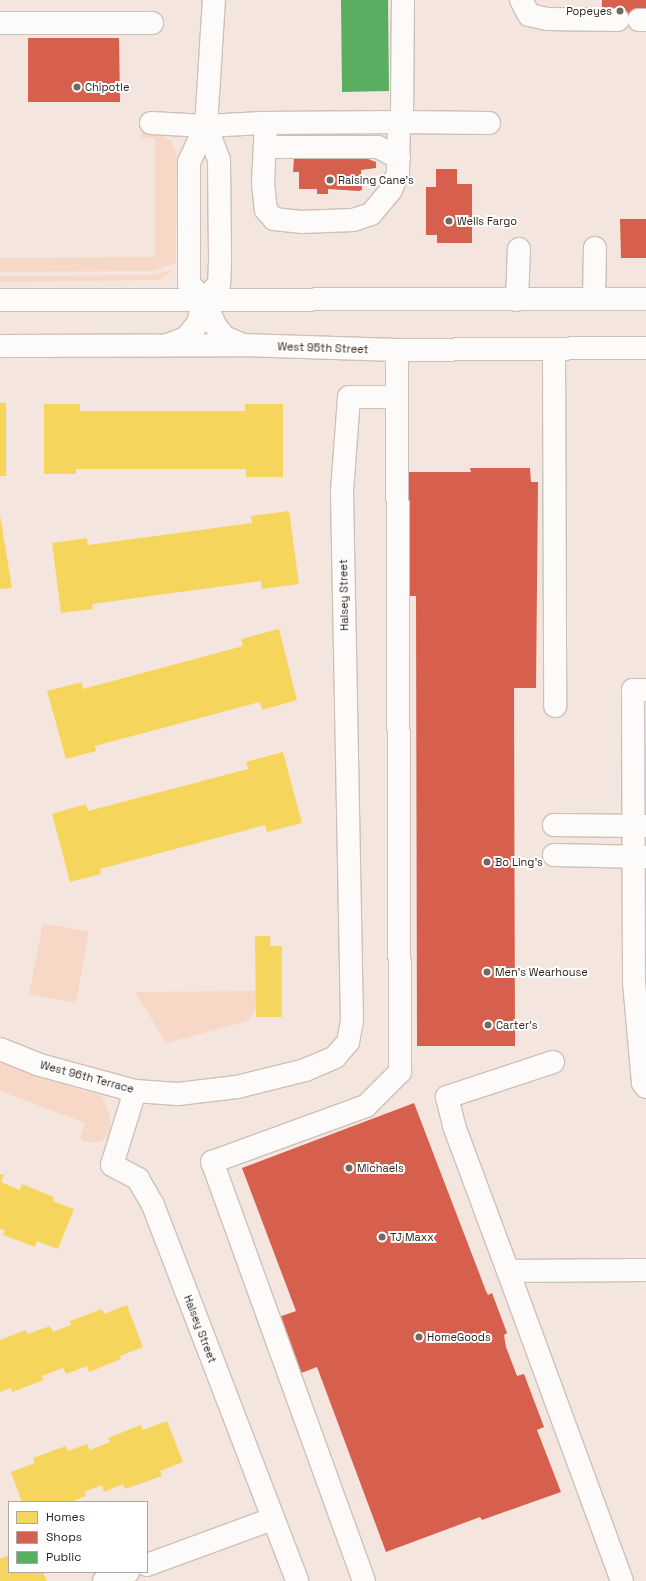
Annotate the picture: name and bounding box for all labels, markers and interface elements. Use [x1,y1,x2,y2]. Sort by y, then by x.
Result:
place label: Popeyes [566,4,612,18]
marker: Popeyes [615,6,625,16]
place label: Chipotle [85,80,129,94]
marker: Chipotle [72,82,82,92]
place label: Raising Cane's [338,173,414,187]
marker: Raising Cane's [325,175,335,185]
place label: Wells Fargo [457,214,517,228]
marker: Wells Fargo [444,216,454,226]
street label: West 95th Street [277,340,369,356]
street label: Halsey Street [337,559,351,631]
place label: Bo Ling's [495,855,543,869]
marker: Bo Ling's [482,857,492,867]
place label: Men's Wearhouse [495,965,588,979]
marker: Men's Wearhouse [482,967,492,977]
place label: Carter's [496,1018,538,1032]
marker: Carter's [483,1020,493,1030]
street label: West 96th Terrace [38,1058,136,1096]
place label: Michaels [357,1161,404,1175]
marker: Michaels [344,1163,354,1173]
place label: TJ Maxx [390,1230,434,1244]
marker: TJ Maxx [377,1232,387,1242]
street label: Halsey Street [181,1293,219,1365]
place label: HomeGoods [427,1330,491,1344]
marker: HomeGoods [414,1332,424,1342]
legend [8,1501,148,1573]
text: Homes [46,1509,85,1525]
text: Shops [46,1529,82,1545]
text: Public [46,1549,81,1565]

